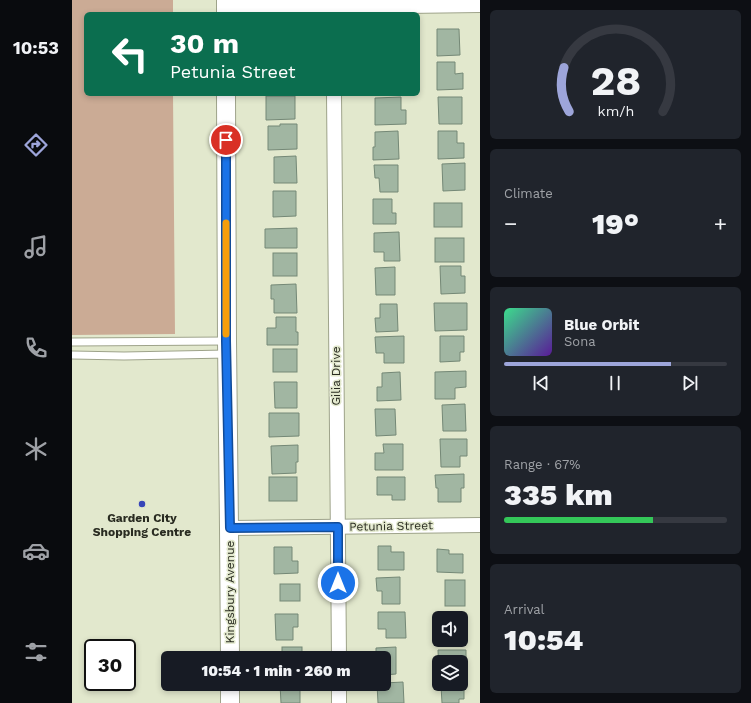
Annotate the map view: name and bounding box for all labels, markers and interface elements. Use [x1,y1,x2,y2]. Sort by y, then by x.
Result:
text: 30 m [170,27,239,60]
icon: left [104,28,156,80]
text: 10:53 [13,37,59,58]
text: 28 [590,56,641,105]
text: Petunia Street [170,61,296,82]
text: km/h [597,103,634,119]
pin [209,123,243,157]
icon: arrive [215,129,237,151]
icon: directions [22,131,50,159]
text: Climate [504,186,553,201]
text: 19° [592,206,639,241]
text: − [504,211,517,236]
text: + [714,211,727,236]
icon: music [22,233,50,261]
text: Blue Orbit [564,316,639,334]
icon: phone [22,334,50,362]
text: Sona [564,334,596,349]
street label: Gilia Drive [329,346,343,406]
icon: previous [530,372,552,394]
icon: pause [604,372,626,394]
icon: next [679,372,701,394]
icon: climate [22,435,50,463]
text: Range · 67% [504,457,580,472]
text: 335 km [504,477,613,512]
marker: Garden City Shopping Centre [137,499,147,509]
place label: Garden City Shopping Centre [93,511,191,539]
street label: Petunia Street [349,518,433,534]
icon: car [22,537,50,565]
street label: Kingsbury Avenue [223,540,237,643]
position arrow [317,562,359,604]
text: Arrival [504,602,545,617]
map controls [432,611,468,691]
button: sound [432,611,468,647]
text: 10:54 [504,622,583,657]
icon: filters [22,638,50,666]
speed limit sign: 30 [84,639,136,691]
button: layers [432,655,468,691]
text: 10:54 · 1 min · 260 m [201,662,351,680]

